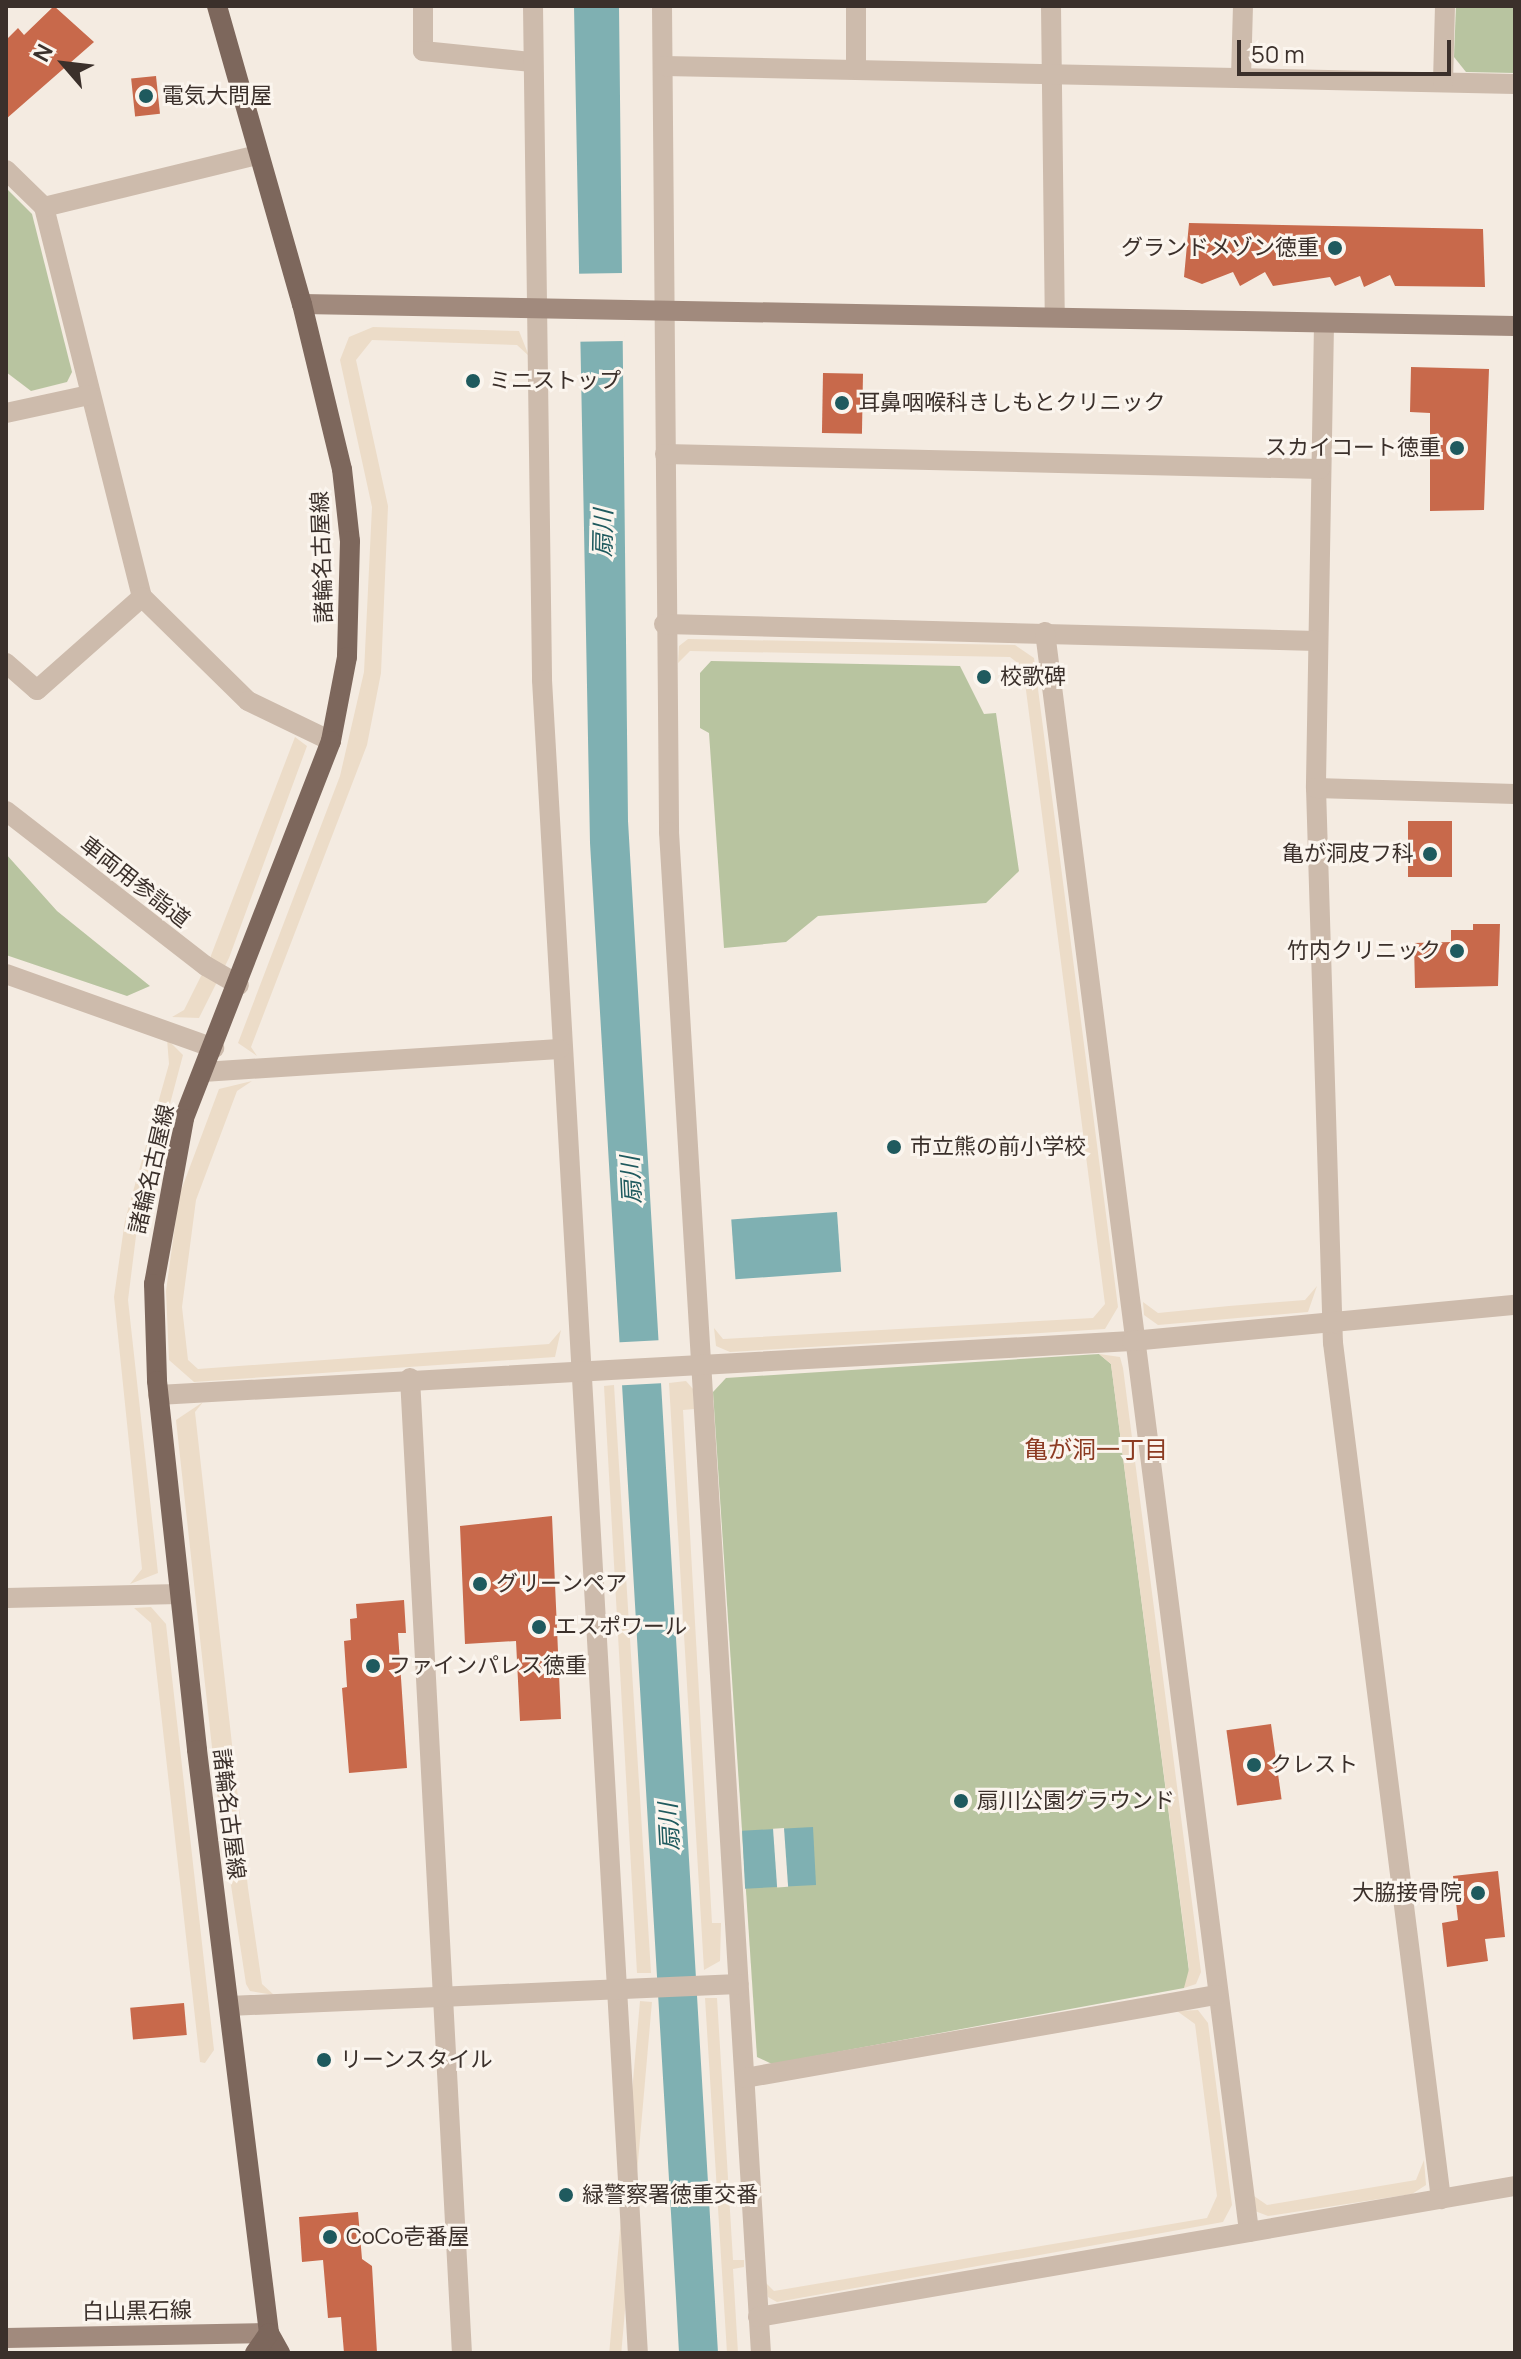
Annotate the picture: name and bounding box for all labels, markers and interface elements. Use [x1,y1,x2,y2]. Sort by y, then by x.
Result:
north arrow [24,24,104,104]
scale bar [1241,24,1455,74]
text: 50 m [1251,37,1305,70]
text: N [26,39,60,67]
place label: 電気大問屋 [162,83,272,109]
marker: 電気大問屋 [137,87,155,105]
place label: グランドメゾン徳重 [1121,235,1319,261]
marker: グランドメゾン徳重 [1326,239,1344,257]
place label: ミニストップ [489,368,621,394]
marker: ミニストップ [464,372,482,390]
place label: 耳鼻咽喉科きしもとクリニック [858,390,1166,416]
marker: 耳鼻咽喉科きしもとクリニック [833,394,851,412]
place label: スカイコート徳重 [1265,435,1441,461]
marker: スカイコート徳重 [1448,439,1466,457]
street label: 諸輪名古屋線 [307,491,337,623]
water label: 扇川 [587,509,617,557]
place label: 校歌碑 [1000,664,1066,690]
marker: 校歌碑 [975,668,993,686]
street label: 車両用参詣道 [75,831,195,933]
place label: 亀が洞皮フ科 [1282,841,1414,867]
marker: 亀が洞皮フ科 [1421,845,1439,863]
place label: 竹内クリニック [1287,938,1441,964]
marker: 竹内クリニック [1448,942,1466,960]
street label: 諸輪名古屋線 [124,1102,180,1236]
place label: 市立熊の前小学校 [910,1134,1086,1160]
marker: 市立熊の前小学校 [885,1138,903,1156]
water label: 扇川 [614,1155,646,1205]
district label: 亀が洞一丁目 [1024,1435,1168,1463]
place label: グリーンペア [496,1571,628,1597]
marker: グリーンペア [471,1575,489,1593]
place label: エスポワール [555,1614,687,1640]
marker: エスポワール [530,1618,548,1636]
place label: ファインパレス徳重 [389,1653,587,1679]
marker: ファインパレス徳重 [364,1657,382,1675]
street label: 諸輪名古屋線 [208,1747,250,1881]
place label: クレスト [1270,1752,1358,1778]
marker: クレスト [1245,1756,1263,1774]
place label: 扇川公園グラウンド [977,1788,1175,1814]
marker: 扇川公園グラウンド [952,1792,970,1810]
water label: 扇川 [652,1802,684,1852]
place label: 大脇接骨院 [1352,1880,1462,1906]
marker: 大脇接骨院 [1469,1884,1487,1902]
place label: リーンスタイル [340,2047,494,2073]
marker: リーンスタイル [315,2051,333,2069]
place label: 緑警察署徳重交番 [582,2182,758,2208]
marker: 緑警察署徳重交番 [557,2186,575,2204]
place label: CoCo壱番屋 [346,2224,470,2250]
marker: CoCo壱番屋 [321,2228,339,2246]
street label: 白山黒石線 [82,2297,192,2325]

